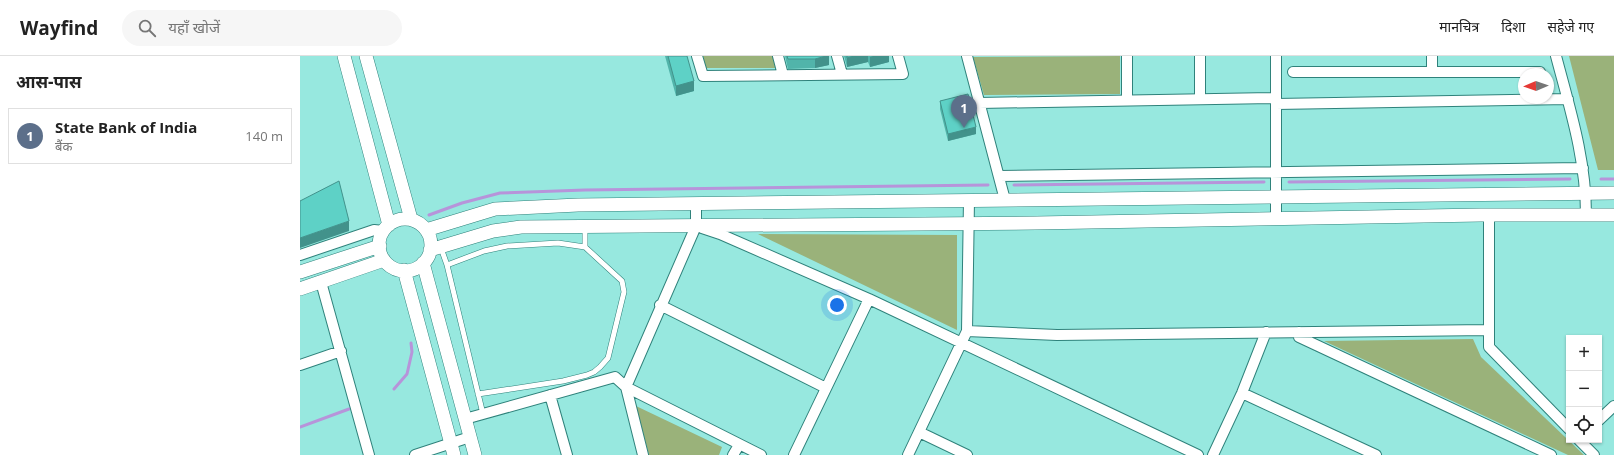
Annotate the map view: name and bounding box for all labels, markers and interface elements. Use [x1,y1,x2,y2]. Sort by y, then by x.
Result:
search box [122,10,402,46]
text: Wayfind [20,15,98,41]
icon: search [136,17,158,39]
text: यहाँ खोजें [168,17,220,37]
text: मानचित्र [1439,17,1479,36]
text: दिशा [1501,17,1525,36]
text: सहेजे गए [1547,17,1594,36]
north arrow [1518,68,1554,104]
text: आस-पास [16,70,82,93]
pin: 1 [951,95,977,128]
text: State Bank of India [55,117,197,137]
text: 1 [26,127,34,145]
text: 140 m [245,127,283,145]
text: बैंक [55,137,72,155]
your location [827,295,847,315]
map controls [1566,335,1602,443]
button: + [1566,335,1602,371]
button: − [1566,371,1602,407]
button: locate [1566,407,1602,443]

